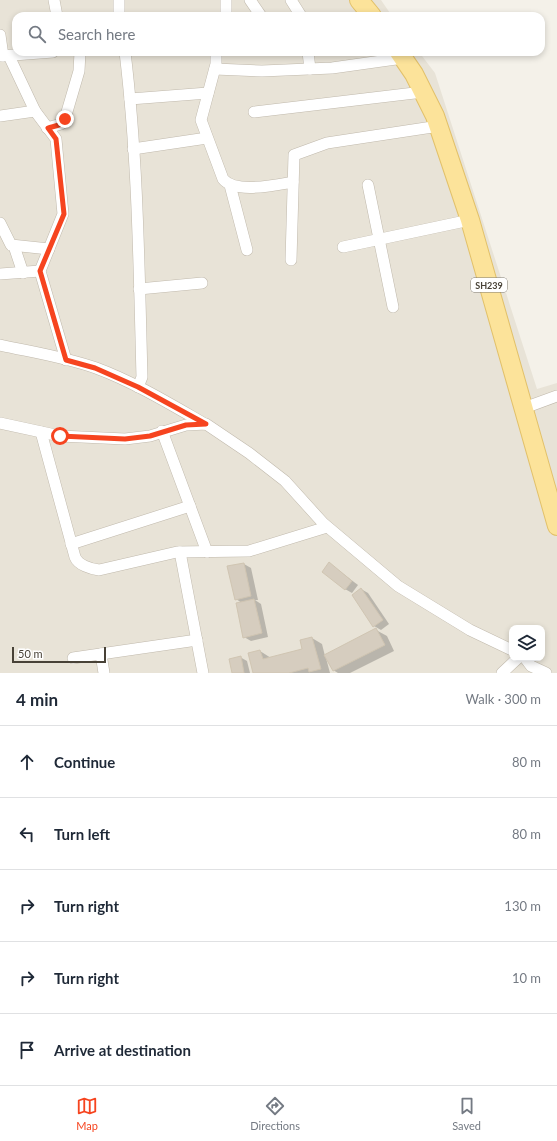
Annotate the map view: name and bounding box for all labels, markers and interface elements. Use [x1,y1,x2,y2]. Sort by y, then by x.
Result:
search box [12,12,545,56]
icon: search [26,23,48,45]
text: Search here [58,25,135,43]
route end [56,110,74,128]
road number: SH239 [471,278,507,292]
route start [51,427,69,445]
map controls [509,625,545,661]
button: layers [509,625,545,661]
scale bar [12,645,106,664]
text: 50 m [18,647,43,660]
text: 4 min [16,689,58,710]
text: Walk · 300 m [465,691,541,707]
icon: ahead [16,751,38,773]
text: Continue [54,753,115,771]
text: 80 m [512,754,541,770]
icon: left [16,823,38,845]
text: Turn left [54,825,110,843]
text: 80 m [512,826,541,842]
icon: right [16,895,38,917]
text: Turn right [54,897,119,915]
text: 130 m [504,898,541,914]
icon: right [16,967,38,989]
text: Turn right [54,969,119,987]
text: 10 m [512,970,541,986]
icon: arrive [16,1039,38,1061]
text: Arrive at destination [54,1041,191,1059]
tab: Map [76,1095,98,1132]
tab: Directions [250,1095,300,1132]
tab: Saved [452,1095,481,1132]

